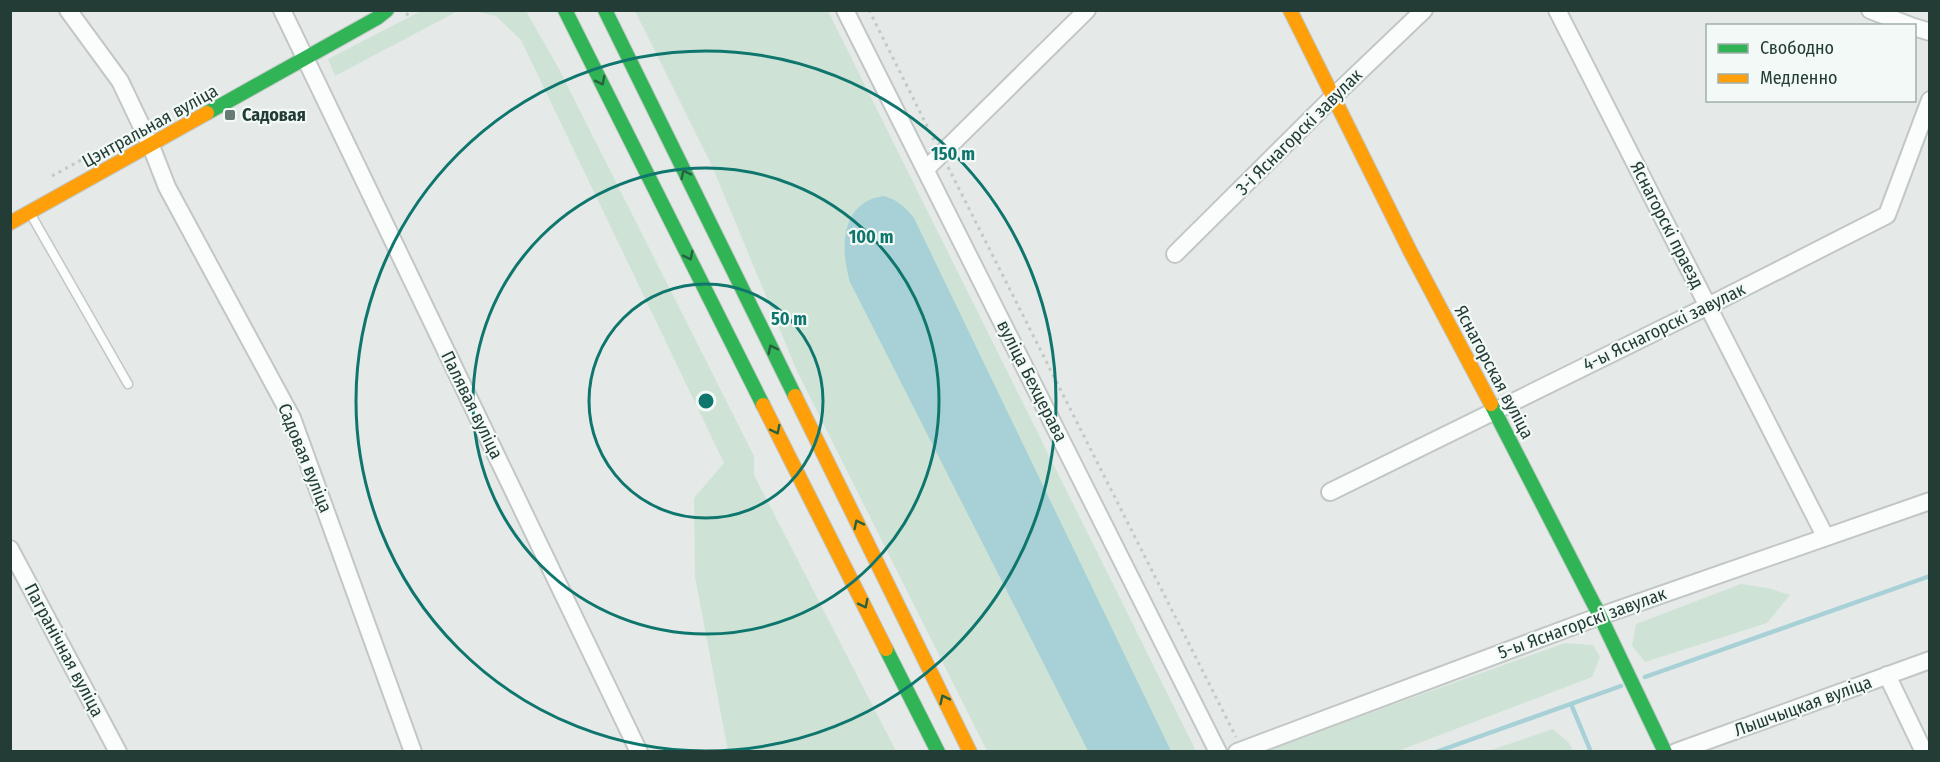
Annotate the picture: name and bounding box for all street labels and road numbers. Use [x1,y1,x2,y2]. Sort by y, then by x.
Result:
street label: 3-і Яснагорскі завулак [1231,64,1367,200]
street label: Цэнтральная вуліца [78,80,222,172]
street label: Яснагорскі праезд [1626,158,1708,292]
street label: 4-ы Яснагорскі завулак [1579,278,1749,376]
street label: Яснагорская вуліца [1450,301,1539,443]
street label: вуліца Бехцерава [992,317,1072,446]
street label: Палявая вуліца [436,347,508,463]
street label: Садовая вуліца [273,400,337,516]
street label: Пагранічная вуліца [19,579,109,721]
street label: 5-ы Яснагорскі завулак [1495,582,1670,664]
street label: Лышчыцкая вуліца [1731,671,1875,741]

